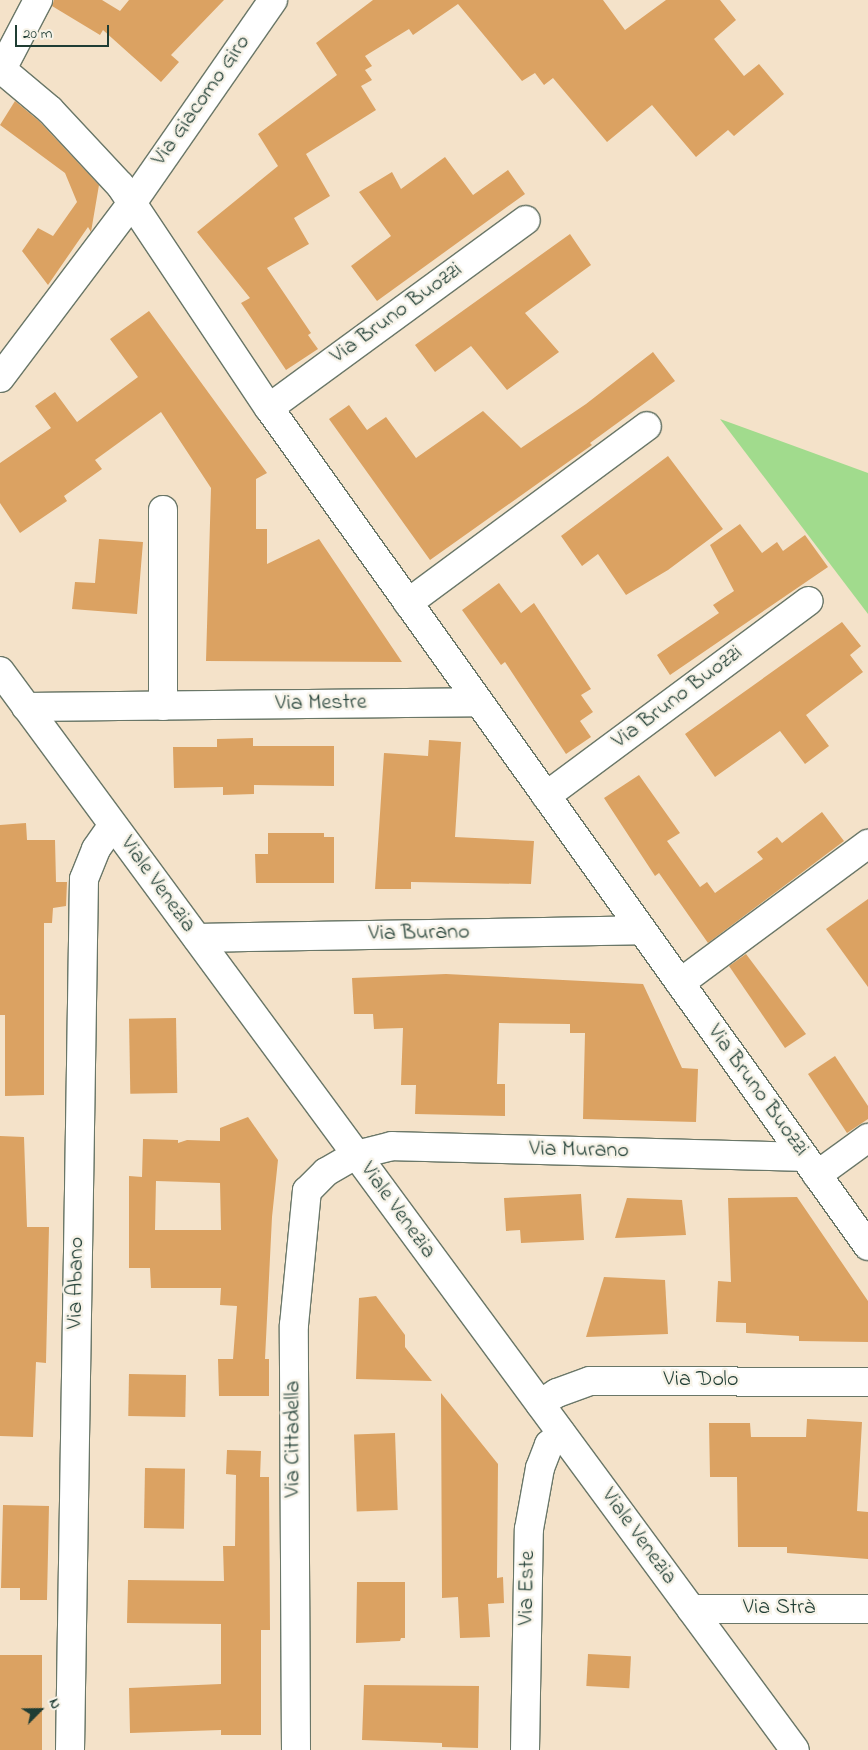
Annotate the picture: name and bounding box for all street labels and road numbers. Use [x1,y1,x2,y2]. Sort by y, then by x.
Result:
street label: Via Giacomo Giro [147,30,257,172]
street label: Via Bruno Buozzi [326,258,468,370]
street label: Via Bruno Buozzi [608,641,748,755]
street label: Via Mestre [275,690,367,718]
street label: Viale Venezia [113,832,201,938]
street label: Via Burano [368,920,470,948]
street label: Via Bruno Buozzi [701,1020,813,1162]
street label: Via Murano [529,1137,629,1165]
street label: Viale Venezia [353,1158,441,1264]
street label: Via Abano [63,1237,91,1329]
street label: Via Dolo [664,1368,738,1394]
street label: Via Cittadella [281,1381,307,1497]
street label: Viale Venezia [594,1484,682,1590]
street label: Via Este [514,1550,542,1626]
street label: Via Strà [743,1596,815,1622]

